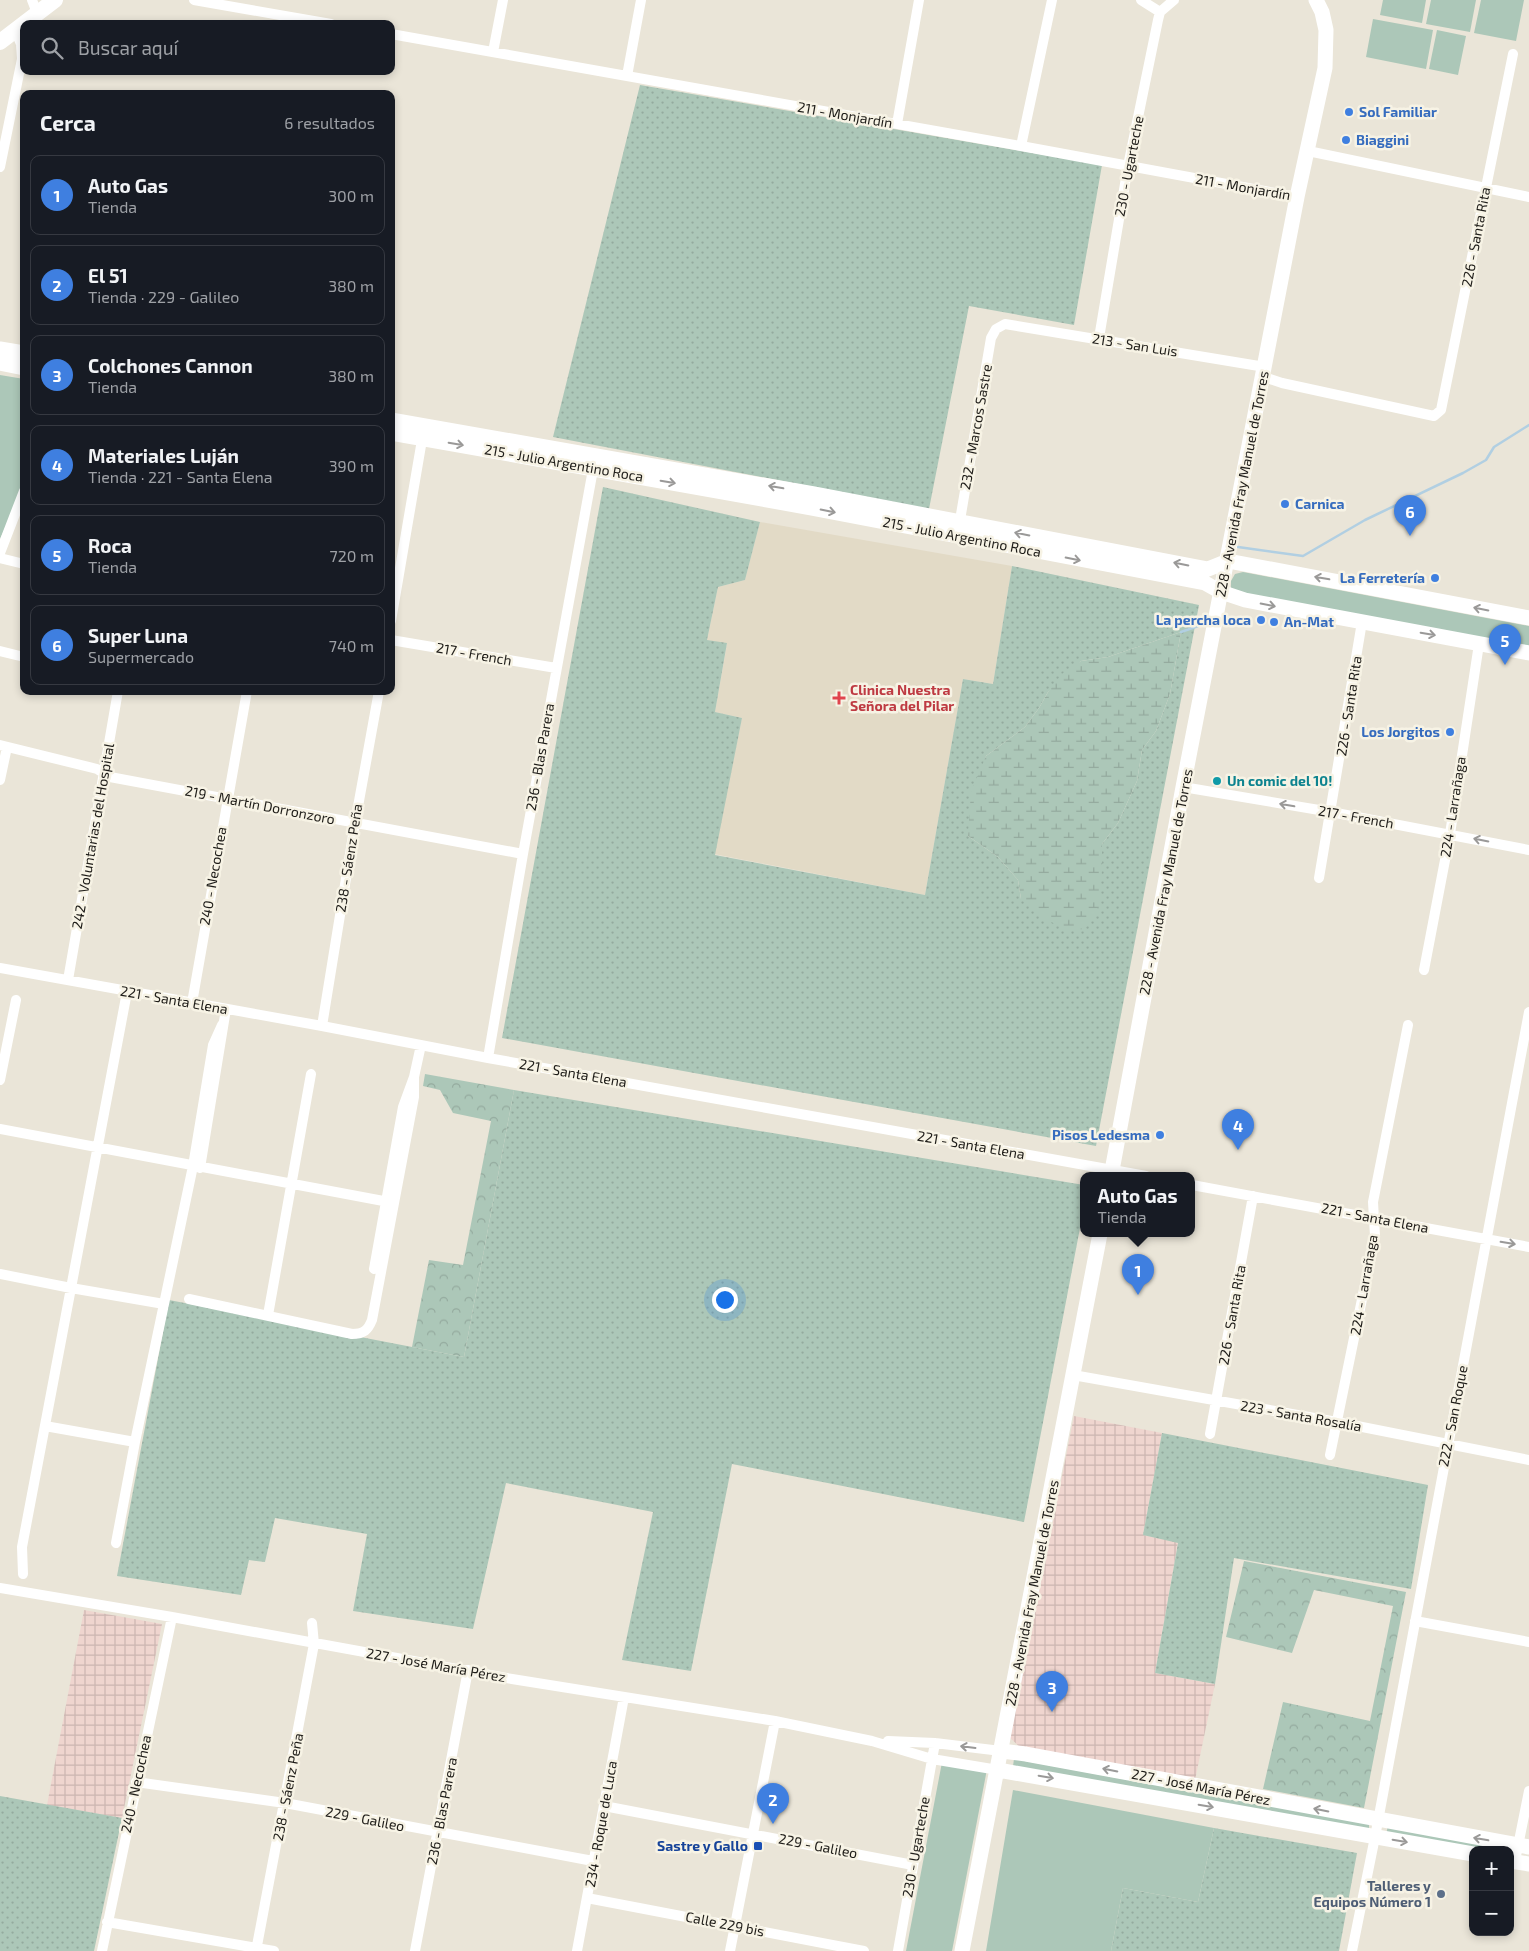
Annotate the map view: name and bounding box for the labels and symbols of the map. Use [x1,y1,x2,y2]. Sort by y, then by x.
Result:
street label: 211 - Monjardín [796,98,894,131]
place label: Sol Familiar [1359,103,1437,120]
marker: Sol Familiar [1343,106,1355,118]
street label: 230 - Ugarteche [1110,114,1147,218]
place label: Biaggini [1356,131,1409,148]
marker: Biaggini [1340,134,1352,146]
street label: 211 - Monjardín [1194,170,1292,203]
street label: 226 - Santa Rita [1458,186,1494,288]
street label: 213 - San Luis [1091,329,1179,360]
street label: 232 - Marcos Sastre [956,363,995,491]
street label: 228 - Avenida Fray Manuel de Torres [1211,369,1272,598]
one-way arrow [448,440,464,450]
street label: 215 - Julio Argentino Roca [483,440,645,485]
one-way arrow [660,478,676,488]
one-way arrow [769,482,785,492]
place label: Carnica [1295,495,1345,512]
pin: 6 [1394,495,1426,536]
marker: Carnica [1279,498,1291,510]
one-way arrow [820,507,836,516]
street label: 215 - Julio Argentino Roca [881,513,1043,560]
one-way arrow [1014,528,1030,538]
one-way arrow [1065,554,1081,564]
one-way arrow [1174,559,1190,568]
place label: La Ferretería [1340,569,1425,586]
marker: La Ferretería [1429,572,1441,584]
one-way arrow [1314,573,1330,583]
one-way arrow [1260,600,1276,610]
one-way arrow [1474,603,1490,613]
place label: La percha loca [1156,611,1251,628]
place label: An-Mat [1284,613,1334,630]
marker: La percha loca [1255,614,1267,626]
marker: An-Mat [1268,616,1280,628]
pin: 5 [1489,624,1521,665]
one-way arrow [1420,630,1436,640]
street label: 217 - French [435,638,513,669]
street label: 226 - Santa Rita [1332,655,1365,757]
place label: Clinica Nuestra Señora del Pilar [850,681,954,714]
marker: Clinica Nuestra Señora del Pilar [832,691,846,705]
street label: 236 - Blas Parera [522,702,557,812]
place label: Los Jorgitos [1361,723,1440,740]
marker: Los Jorgitos [1444,726,1456,738]
street label: 242 - Voluntarias del Hospital [68,741,117,930]
street label: 224 - Larrañaga [1436,755,1469,859]
street label: 228 - Avenida Fray Manuel de Torres [1135,767,1196,996]
place label: Un comic del 10! [1227,772,1332,789]
marker: Un comic del 10! [1211,775,1223,787]
street label: 219 - Martín Dorronzoro [184,782,337,827]
one-way arrow [1279,799,1295,809]
street label: 217 - French [1317,801,1395,832]
street label: 238 - Sáenz Peña [332,802,365,913]
street label: 240 - Necochea [195,825,230,926]
one-way arrow [1474,835,1490,845]
street label: 221 - Santa Elena [119,982,229,1017]
street label: 221 - Santa Elena [518,1055,628,1090]
pin: 4 [1222,1109,1254,1150]
place label: Pisos Ledesma [1052,1126,1150,1143]
street label: 221 - Santa Elena [916,1127,1026,1162]
marker: Pisos Ledesma [1154,1129,1166,1141]
street label: 221 - Santa Elena [1320,1199,1430,1236]
street label: 224 - Larrañaga [1346,1233,1381,1337]
one-way arrow [1499,1238,1515,1248]
pin: 1 [1122,1254,1154,1295]
street label: 226 - Santa Rita [1214,1264,1249,1366]
your location [712,1287,738,1313]
street label: 222 - San Roque [1434,1364,1471,1468]
street label: 223 - Santa Rosalía [1239,1396,1363,1435]
street label: 228 - Avenida Fray Manuel de Torres [1001,1478,1062,1707]
street label: 227 - José María Pérez [365,1644,507,1685]
pin: 3 [1036,1671,1068,1712]
street label: 238 - Sáenz Peña [269,1731,306,1842]
street label: 240 - Necochea [117,1733,154,1834]
one-way arrow [960,1742,976,1752]
street label: 236 - Blas Parera [423,1756,460,1866]
street label: 234 - Roque de Luca [581,1759,620,1889]
one-way arrow [1102,1764,1118,1774]
street label: 227 - José María Pérez [1130,1765,1272,1808]
one-way arrow [1038,1773,1054,1783]
pin: 2 [757,1783,789,1824]
street label: 230 - Ugarteche [898,1795,933,1899]
one-way arrow [1197,1802,1213,1812]
street label: 229 - Galileo [324,1803,406,1834]
one-way arrow [1314,1804,1330,1814]
street label: 229 - Galileo [777,1830,859,1861]
one-way arrow [1473,1833,1489,1843]
place label: Sastre y Gallo [657,1837,748,1854]
one-way arrow [1392,1837,1408,1847]
marker: Sastre y Gallo [752,1840,764,1852]
place label: Talleres y Equipos Número 1 [1313,1877,1431,1910]
marker: Talleres y Equipos Número 1 [1435,1888,1447,1900]
street label: Calle 229 bis [684,1908,766,1939]

